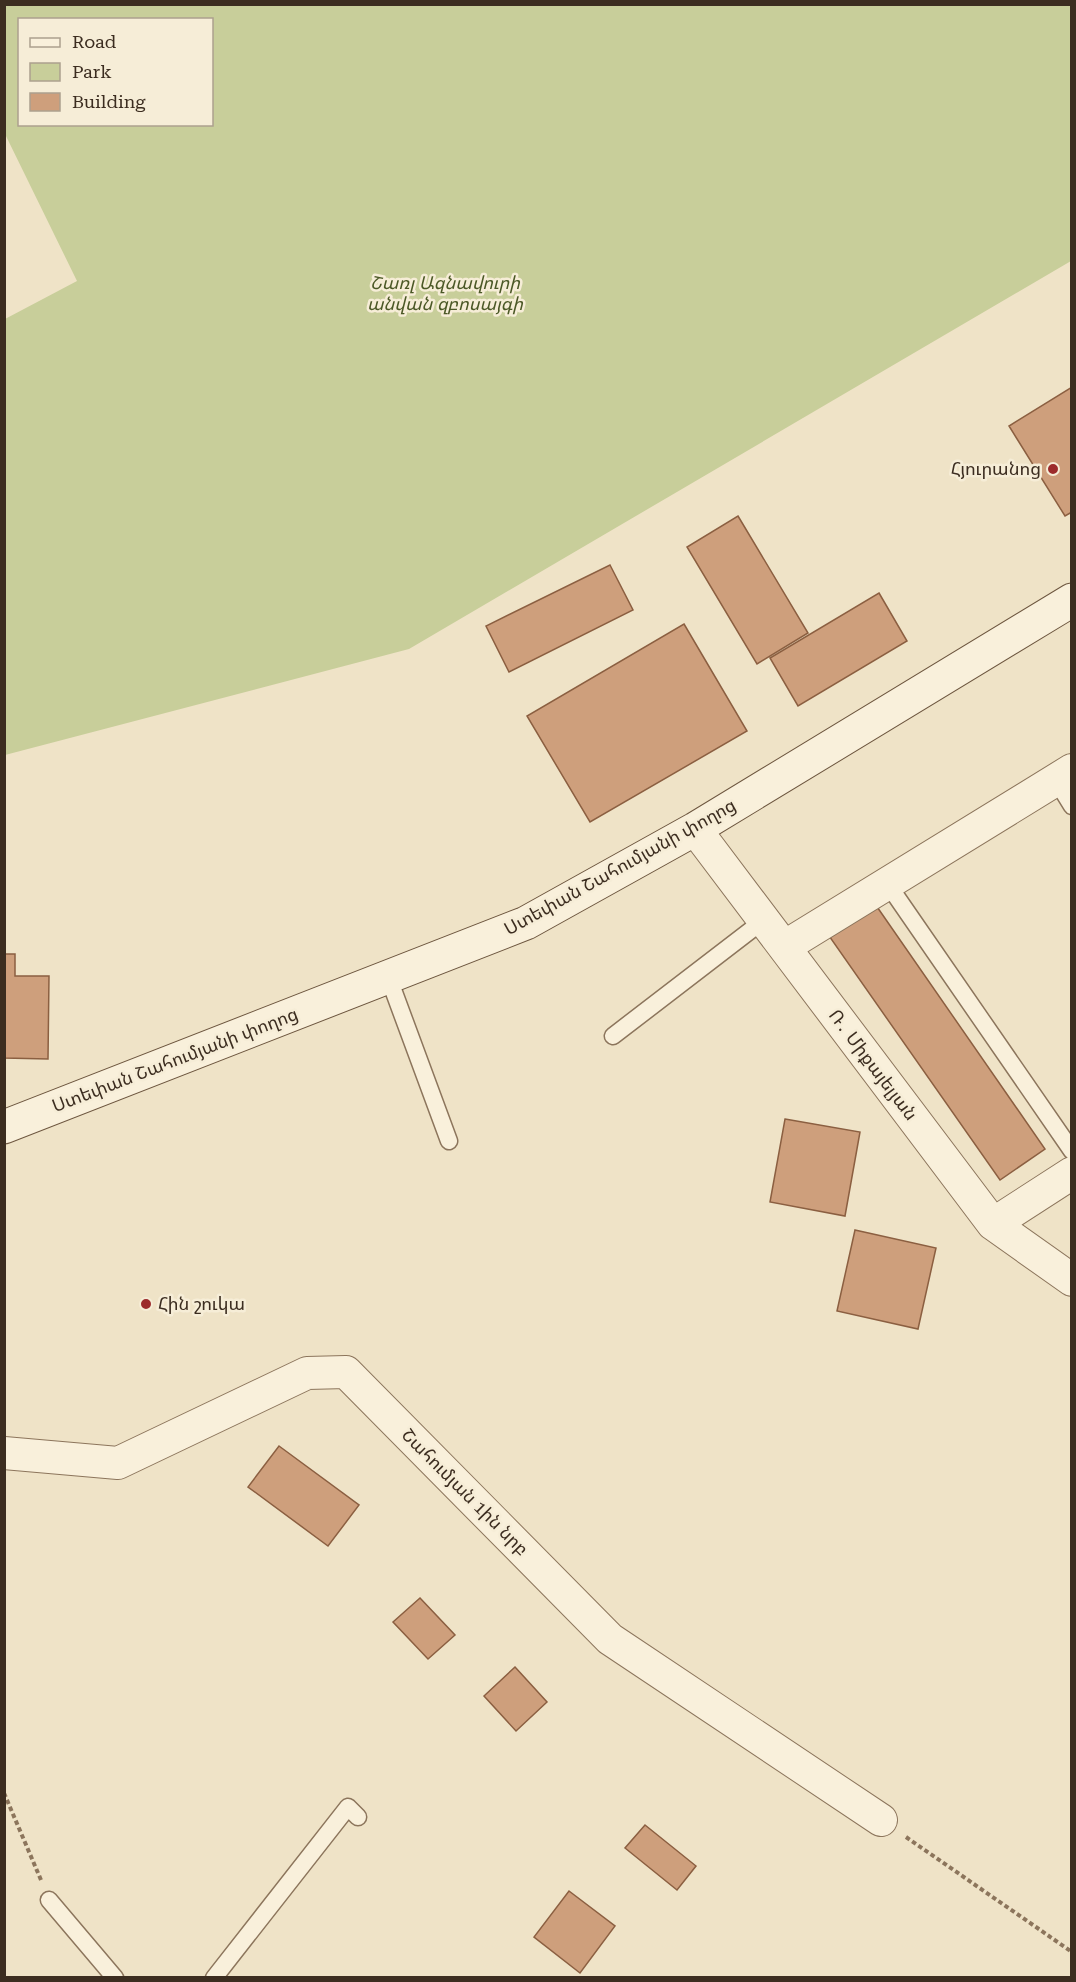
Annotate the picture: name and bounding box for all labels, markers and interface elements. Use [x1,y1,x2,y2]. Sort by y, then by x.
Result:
legend [18,18,213,126]
text: Road [72,31,117,52]
text: Park [72,61,112,82]
text: Building [72,91,146,112]
park label: Շառլ Ազնավուրի անվան զբոսայգի [367,272,523,315]
place label: Հյուրանոց [951,458,1041,479]
marker: Հյուրանոց [1046,462,1060,476]
street label: Ստեփան Շահումյանի փողոց [500,794,739,939]
street label: Ստեփան Շահումյանի փողոց [49,1003,301,1116]
street label: Ռ․ Միքայելյան [825,1005,922,1124]
place label: Հին շուկա [158,1293,245,1314]
marker: Հին շուկա [139,1297,153,1311]
street label: Շահումյան 1ին նրբ [398,1424,533,1559]

